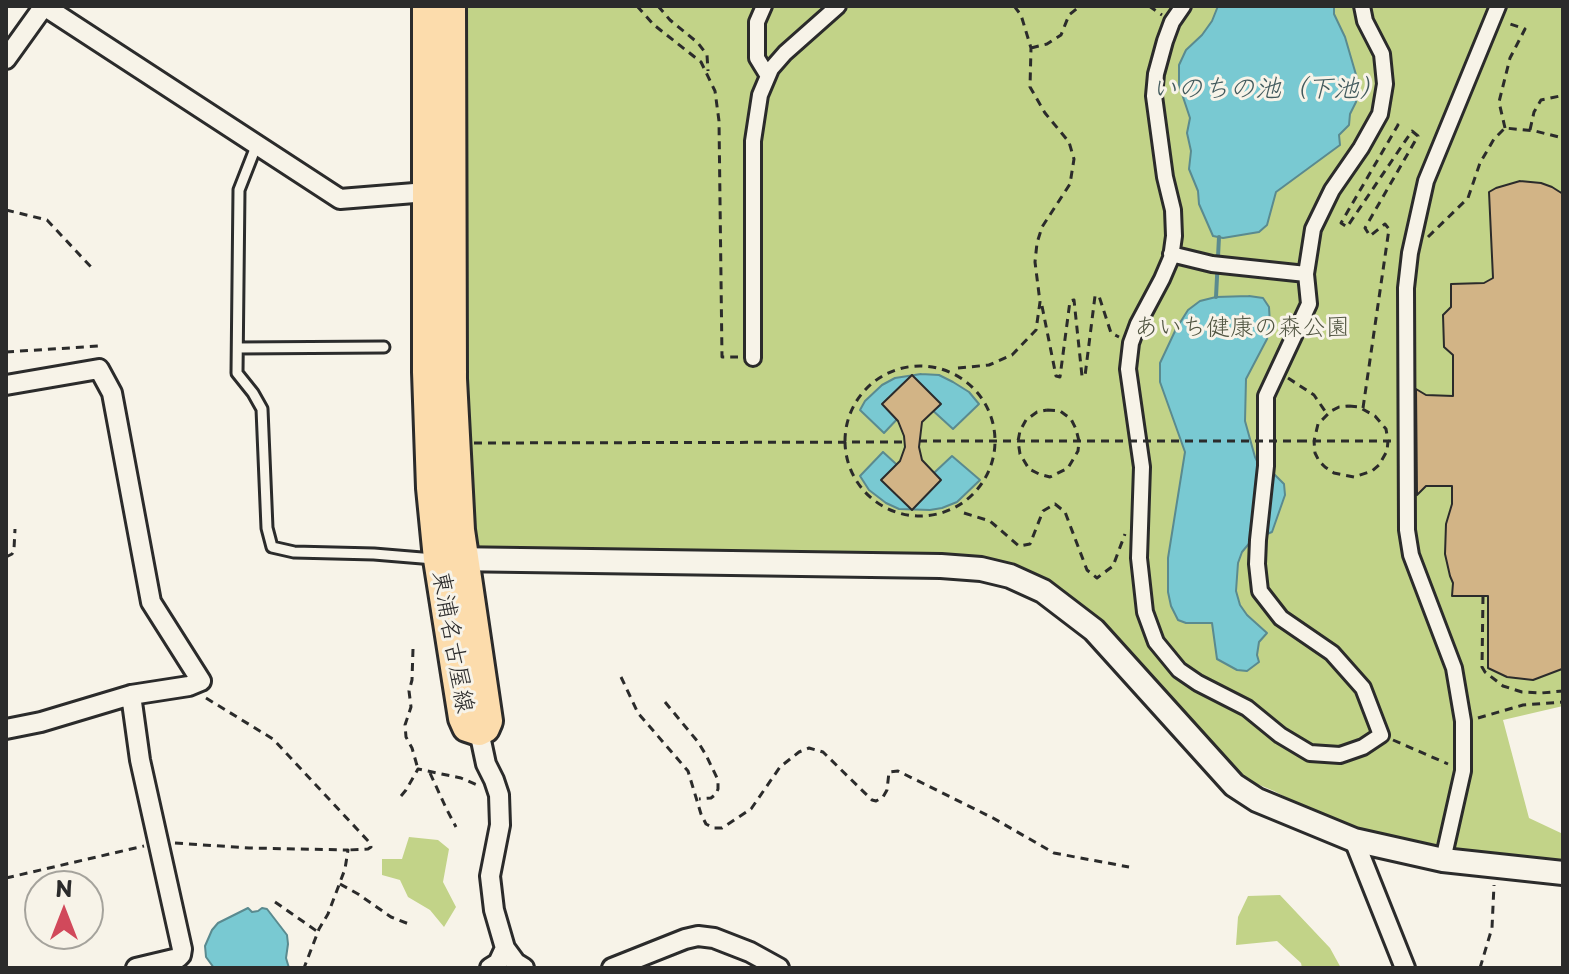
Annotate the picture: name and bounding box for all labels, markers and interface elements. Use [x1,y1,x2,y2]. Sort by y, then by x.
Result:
water label: いのちの池（下池） [1151,74,1385,106]
park label: あいち健康の森公園 [1134,314,1350,342]
street label: 東浦名古屋線 [425,569,479,715]
north arrow [24,870,104,950]
text: N [55,871,73,904]

